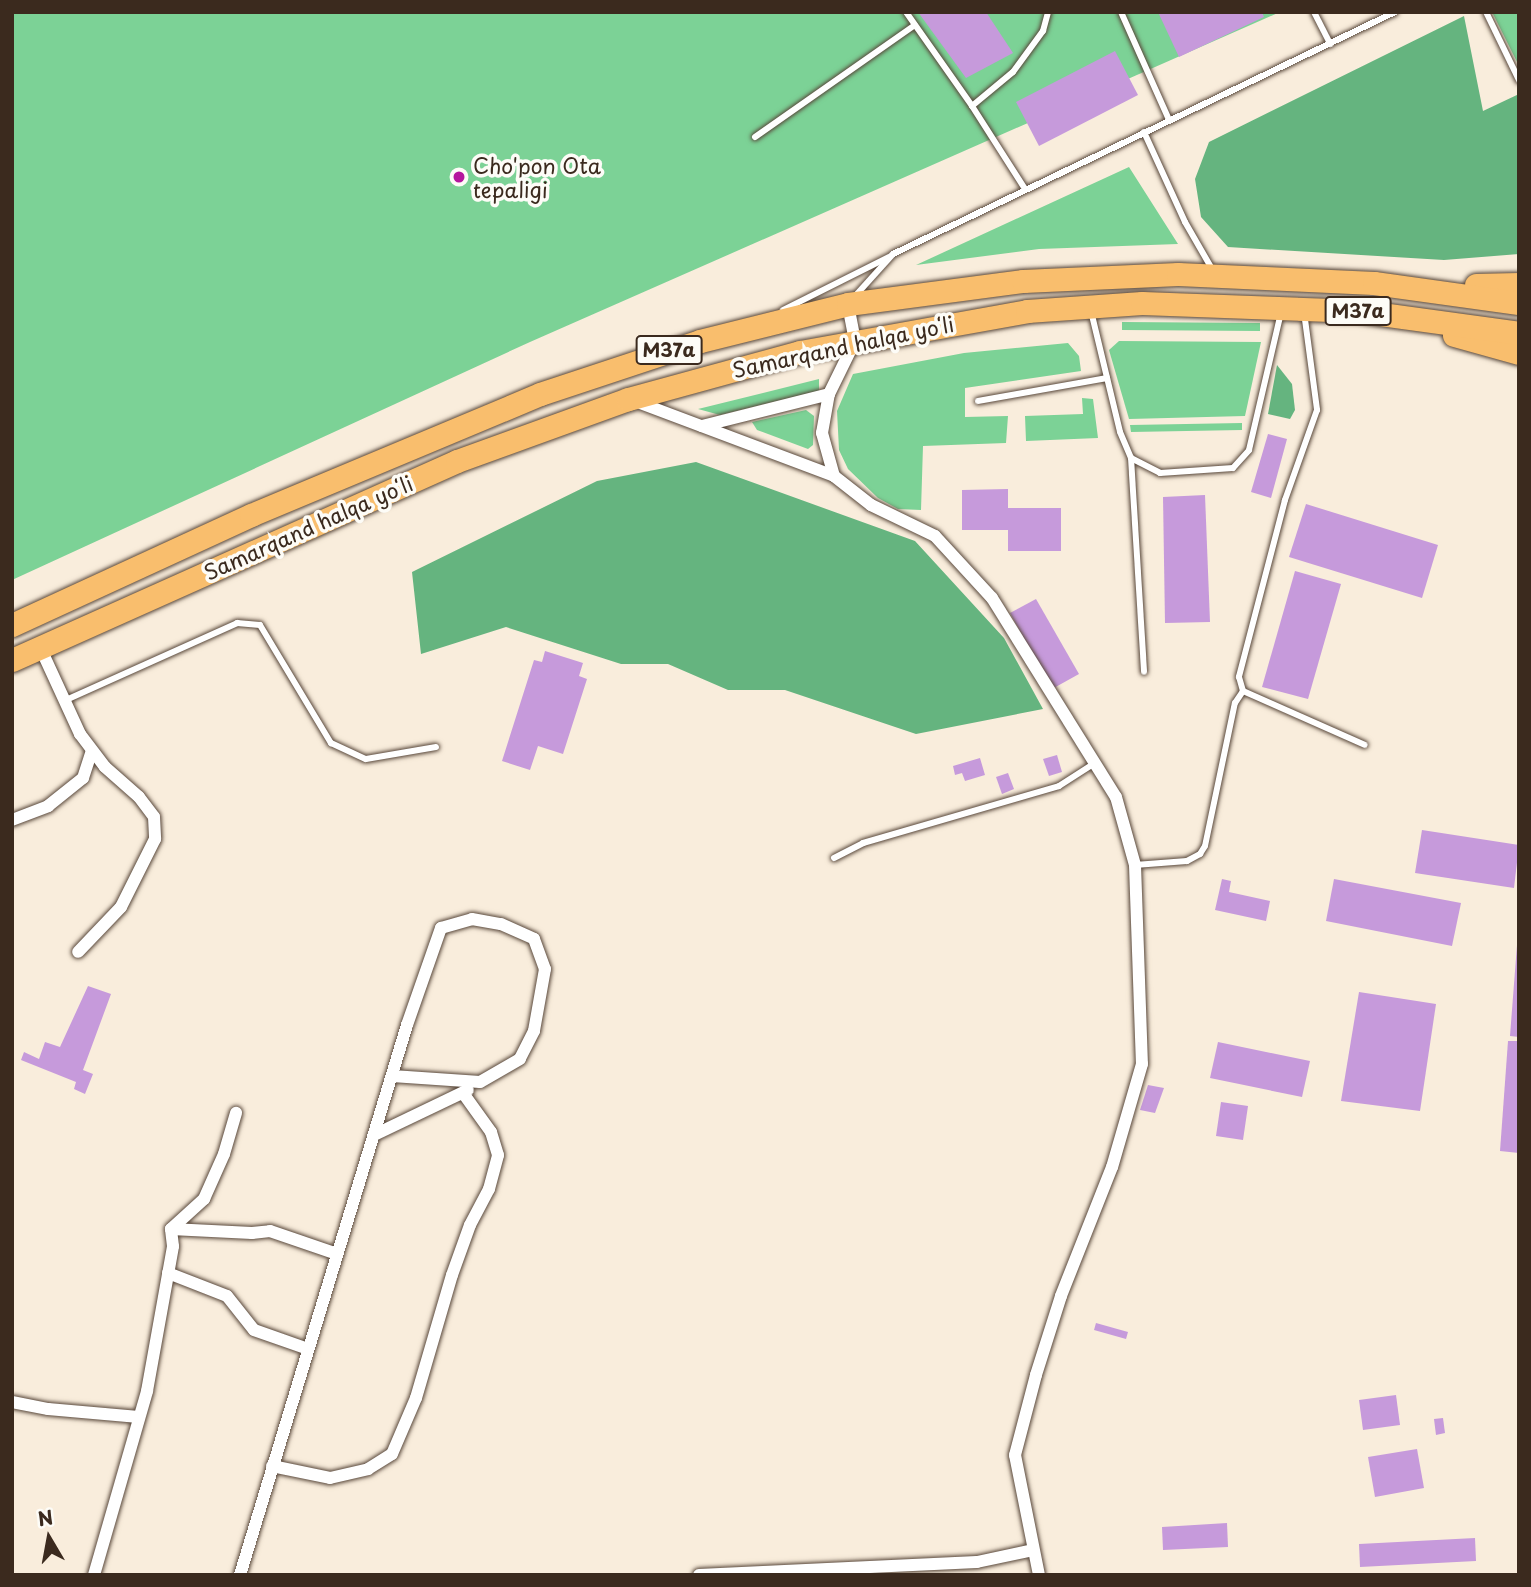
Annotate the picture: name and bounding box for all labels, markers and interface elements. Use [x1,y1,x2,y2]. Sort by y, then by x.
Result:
place label: Cho'pon Ota tepaligi [473,152,600,202]
marker: Cho'pon Ota tepaligi [451,169,467,185]
road number: M37a [1323,296,1393,326]
street label: Samarqand halqa yoʻli [729,310,957,382]
road number: M37a [634,334,704,366]
street label: Samarqand halqa yoʻli [199,469,417,585]
text: N [36,1502,55,1532]
north arrow [14,1503,84,1573]

